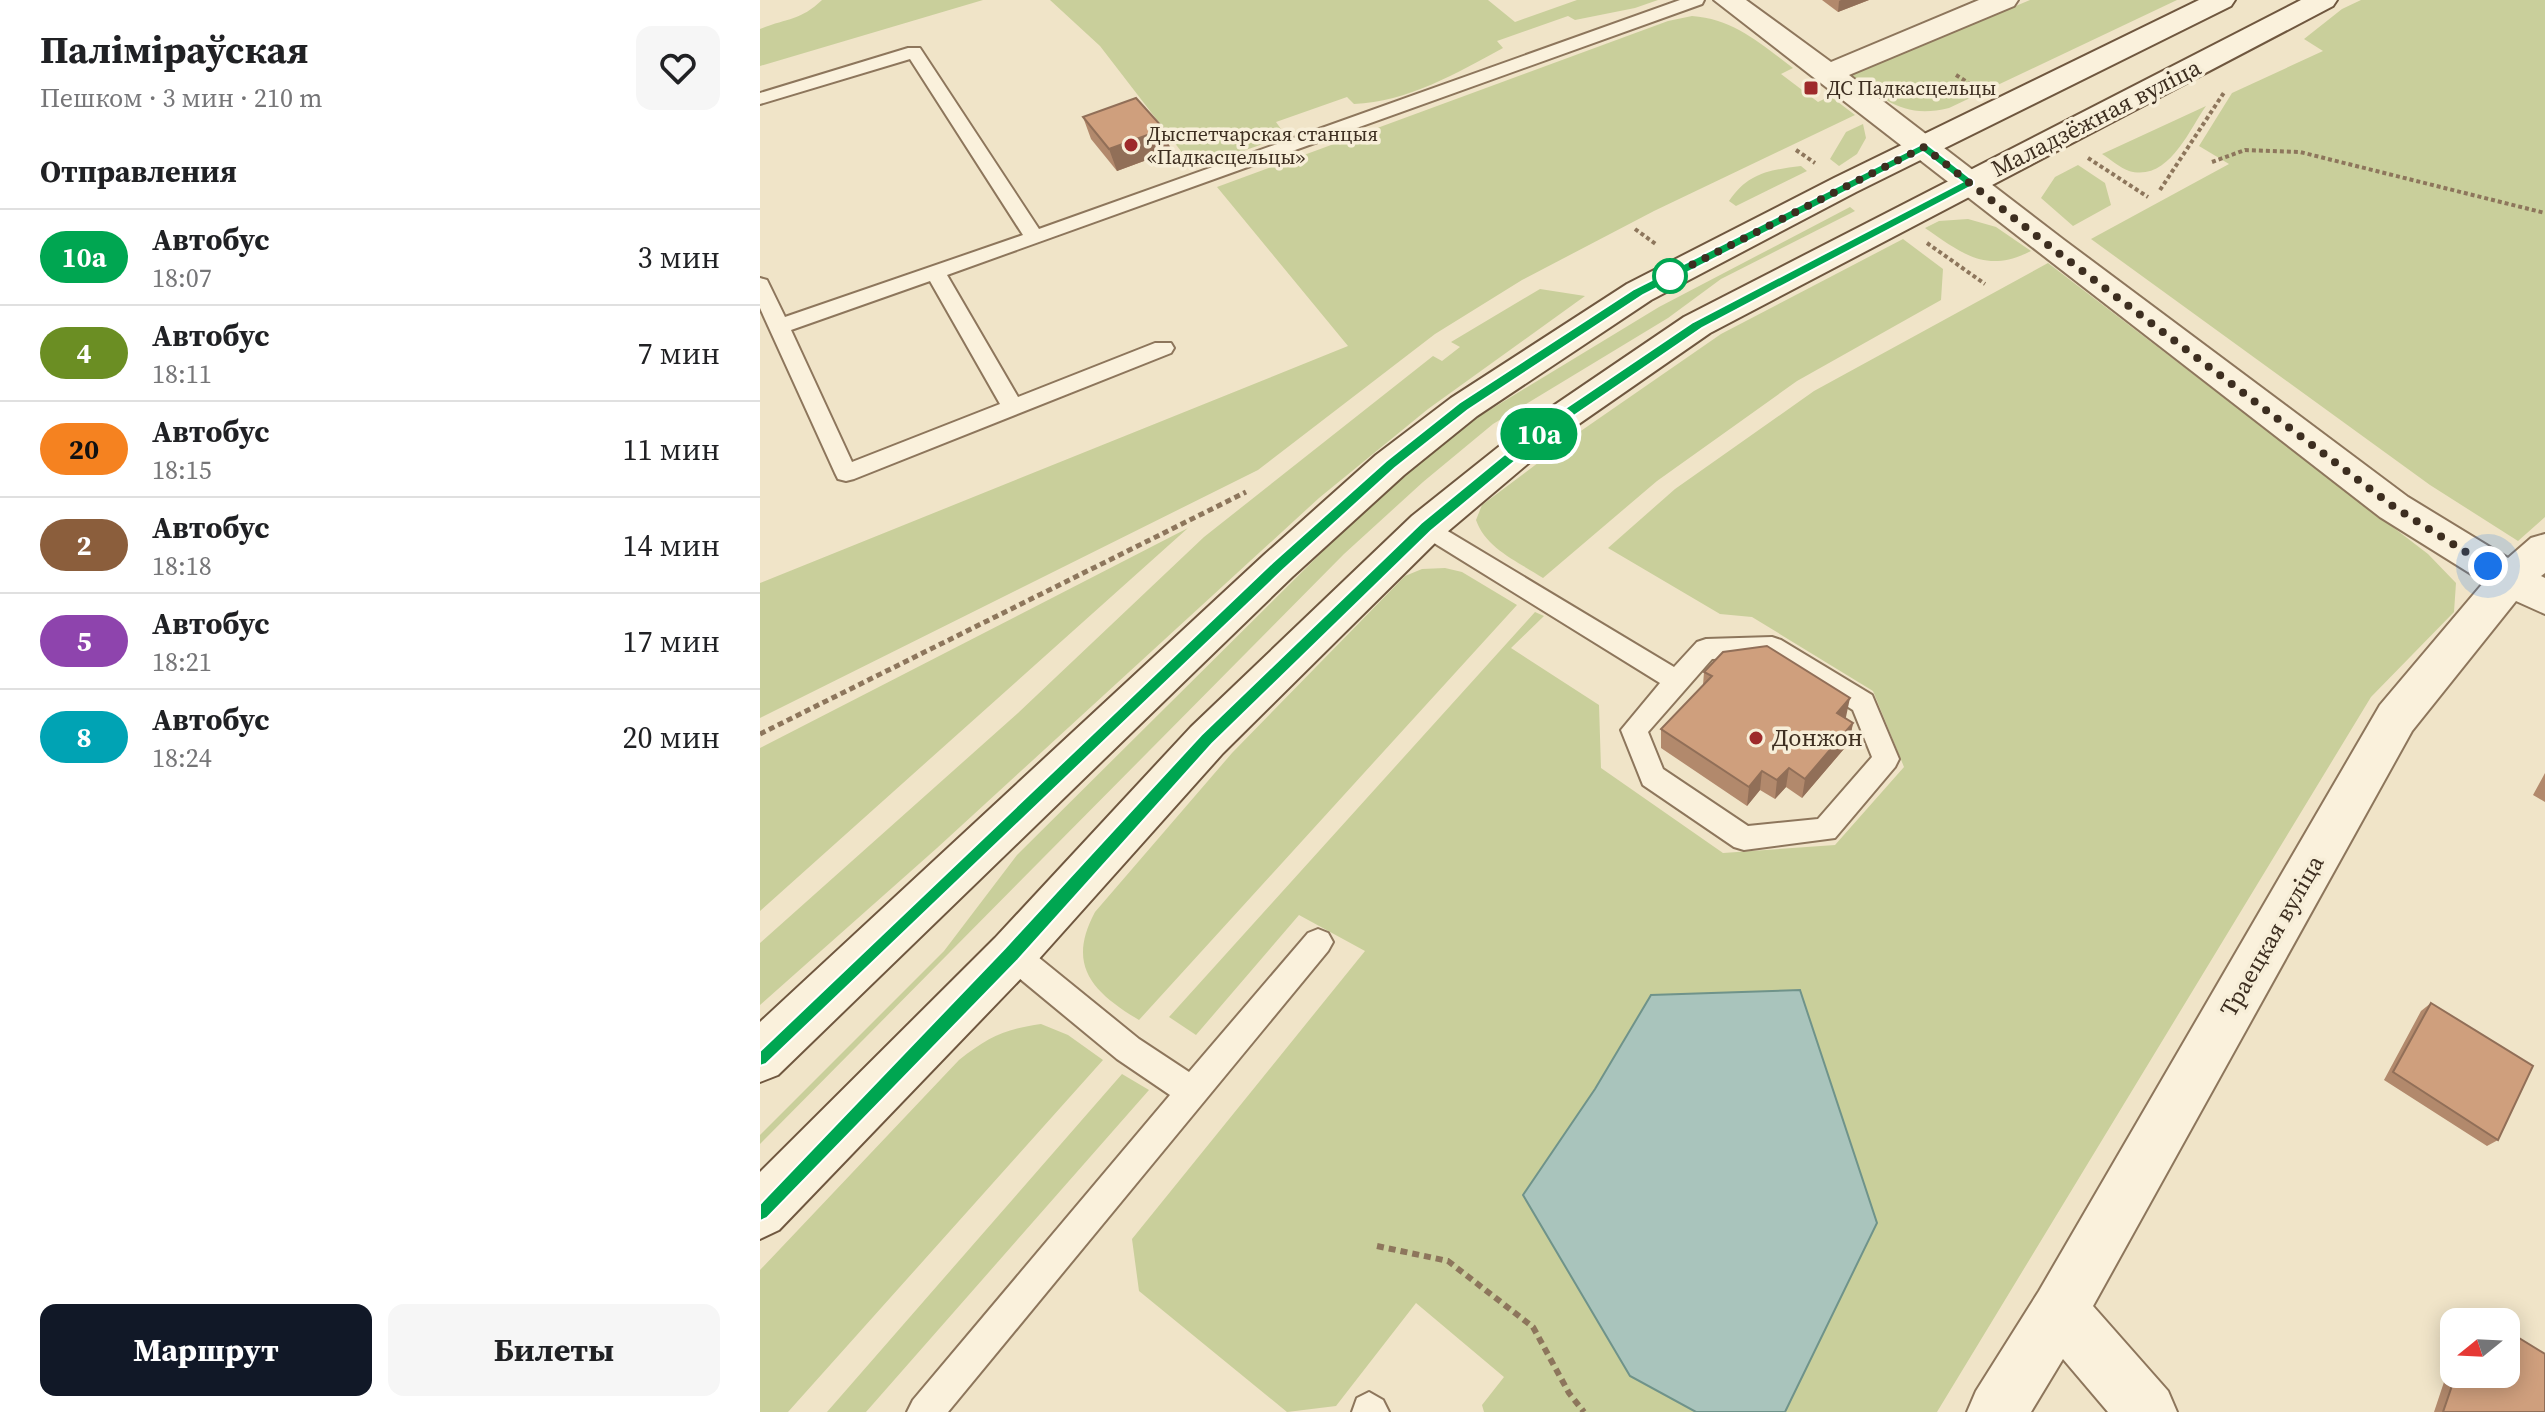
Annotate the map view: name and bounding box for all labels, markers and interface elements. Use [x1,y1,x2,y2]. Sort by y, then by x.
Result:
text: Паліміраўская [40,24,309,76]
button: heart [636,26,720,110]
street label: Маладзёжная вуліца [1985,50,2207,185]
place label: ДС Падкасцельцы [1827,74,1996,102]
marker: ДС Падкасцельцы [1802,79,1820,97]
text: Пешком · 3 мин · 210 m [40,80,322,116]
place label: Дыспетчарская станцыя «Падкасцельцы» [1147,120,1378,171]
marker: Дыспетчарская станцыя «Падкасцельцы» [1122,136,1140,154]
text: Отправления [40,151,237,192]
text: Автобус [152,219,270,260]
text: 3 мин [637,237,720,278]
text: 10а [61,238,107,276]
unlabelled marker [1653,259,1687,293]
text: 18:07 [152,260,212,296]
text: Автобус [152,315,270,356]
text: 7 мин [637,333,720,374]
text: 4 [76,334,92,372]
text: 18:11 [152,356,212,392]
line badge: 10а [1493,408,1585,460]
text: Автобус [152,411,270,452]
text: 10а [1516,415,1562,453]
text: 11 мин [622,429,720,470]
text: 20 [69,430,99,468]
text: 18:15 [152,452,212,488]
text: Автобус [152,507,270,548]
text: 14 мин [622,525,720,566]
text: 2 [76,526,92,564]
your location [2468,546,2508,586]
text: 18:18 [152,548,212,584]
text: Автобус [152,603,270,644]
text: 17 мин [622,621,720,662]
text: 5 [76,622,92,660]
text: 18:21 [152,644,212,680]
text: Автобус [152,699,270,740]
text: 20 мин [622,717,720,758]
text: 8 [76,718,92,756]
place label: Донжон [1772,721,1863,754]
marker: Донжон [1747,729,1765,747]
text: 18:24 [152,740,212,776]
street label: Траецкая вуліца [2212,848,2332,1023]
button: Маршрут [40,1304,372,1396]
button: Билеты [388,1304,720,1396]
north arrow [2440,1308,2520,1388]
map controls [2440,1308,2520,1388]

